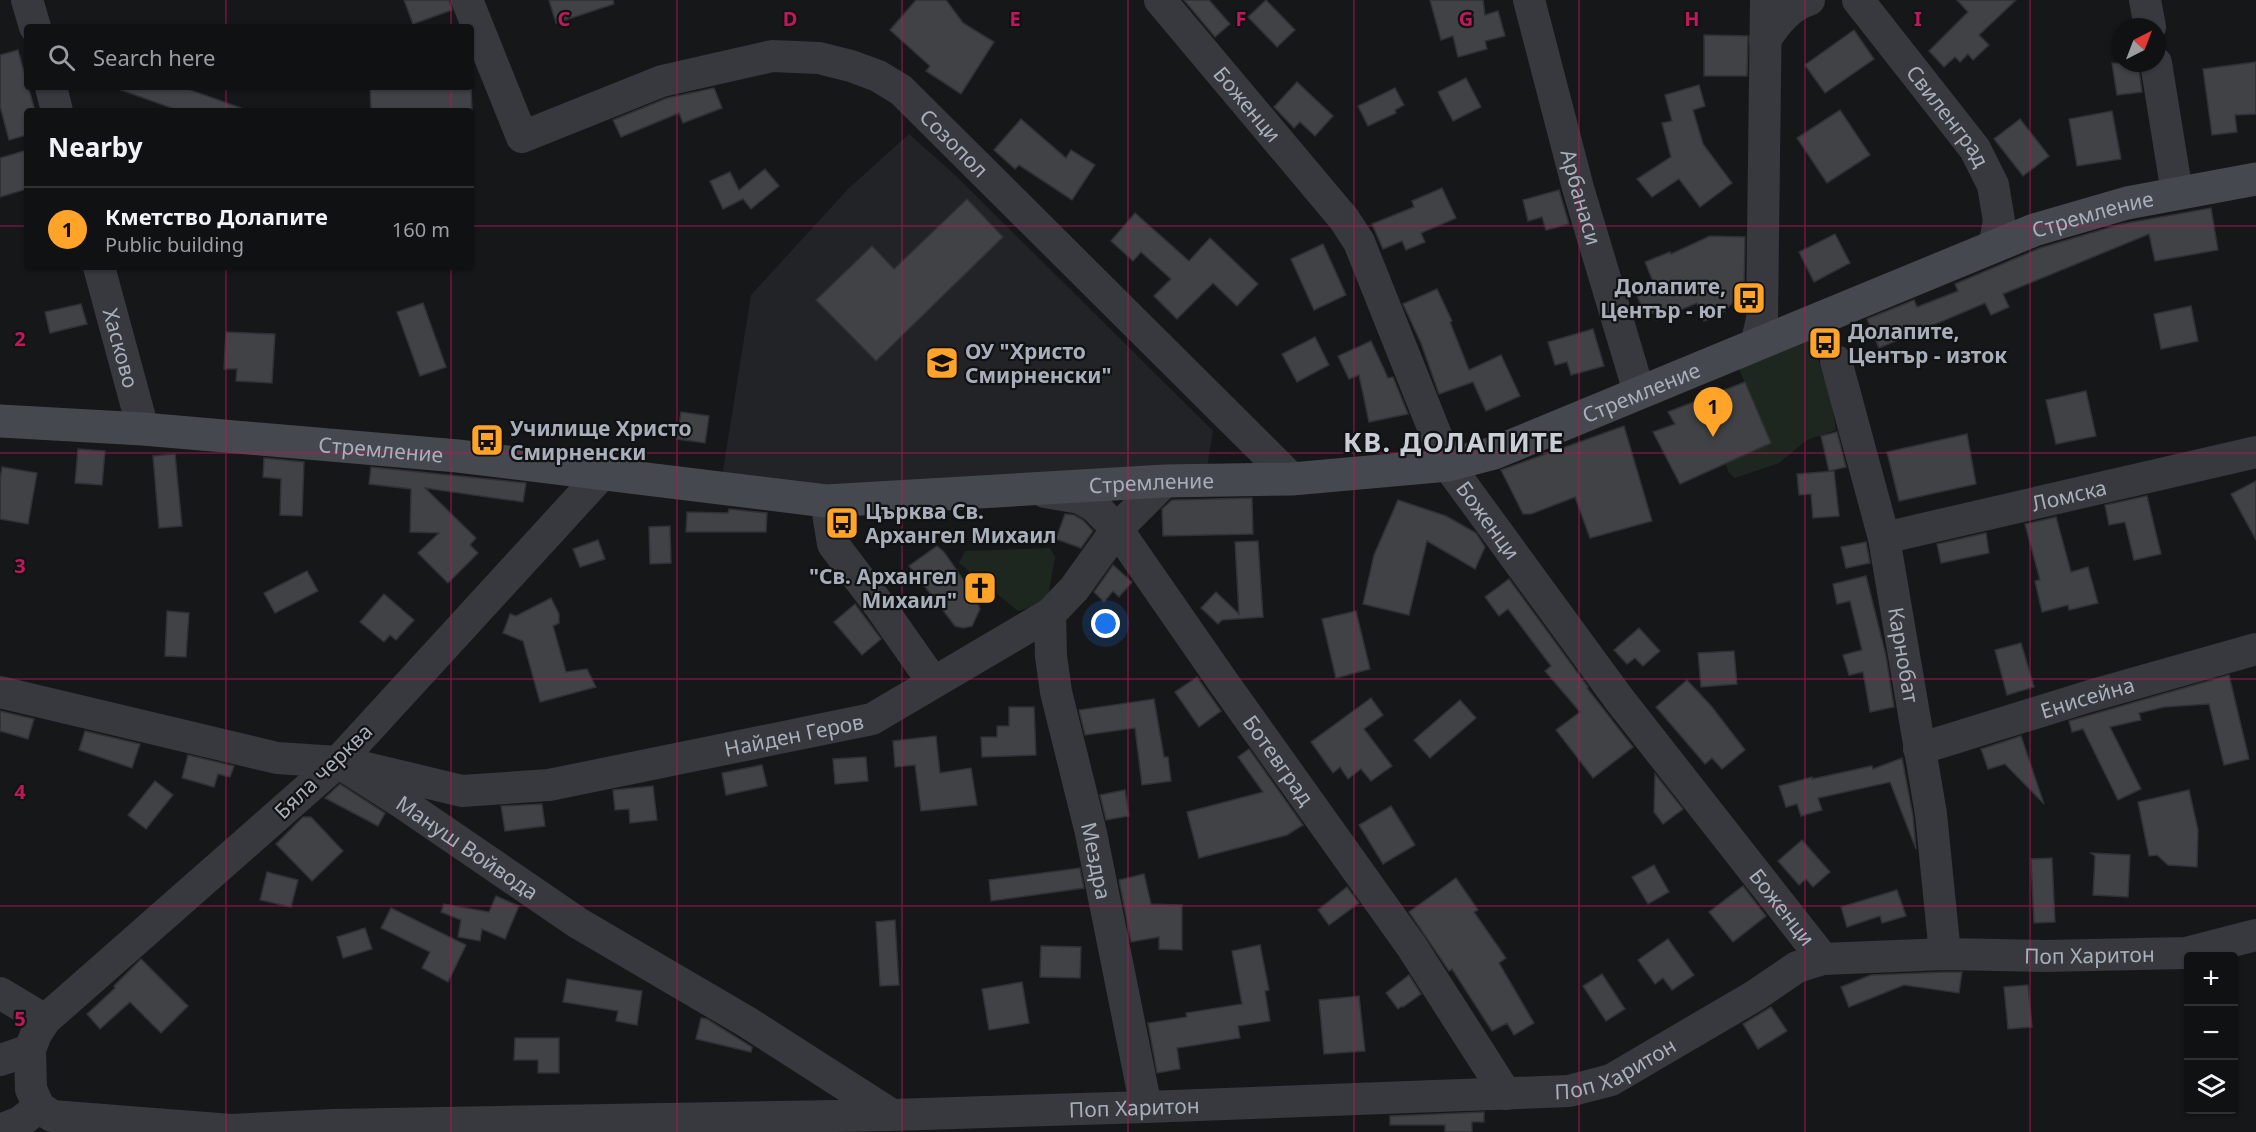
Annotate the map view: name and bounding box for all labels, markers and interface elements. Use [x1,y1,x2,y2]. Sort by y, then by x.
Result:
text: C [558,5,571,32]
text: D [783,5,797,32]
text: E [1009,5,1021,32]
text: F [1236,5,1246,32]
text: G [1459,5,1473,32]
text: H [1684,5,1700,32]
text: I [1914,5,1922,32]
north arrow [2112,18,2166,72]
search box [24,24,474,90]
icon: search [45,41,78,74]
text: Search here [93,42,215,72]
street label: Свиленград [1900,59,1996,172]
street label: Боженци [1208,60,1287,148]
street label: Созопол [914,103,995,183]
text: Nearby [48,129,143,165]
street label: Арбанаси [1554,146,1608,248]
street label: Стремление [2028,184,2156,244]
text: Кметство Долапите [105,201,328,231]
text: 1 [62,216,73,243]
text: 160 m [392,216,450,243]
text: Public building [105,231,244,258]
place label: Долапите, Център - юг [1600,272,1726,324]
bus stop icon: Долапите, Център - юг [1731,280,1767,316]
street label: Хасково [97,305,145,391]
place label: Долапите, Център - изток [1848,317,2007,369]
text: 2 [14,325,26,352]
bus stop icon: Долапите, Център - изток [1807,325,1843,361]
place label: ОУ "Христо Смирненски" [965,337,1112,389]
school or university icon: ОУ "Христо Смирненски" [924,345,960,381]
street label: Стремление [1578,355,1704,429]
pin: 1 [1694,388,1732,437]
place label: Училище Христо Смирненски [510,414,692,466]
bus stop icon: Училище Христо Смирненски [469,422,505,458]
district label: КВ. ДОЛАПИТЕ [1343,423,1565,460]
street label: Стремление [317,430,444,469]
street label: Стремление [1088,466,1214,499]
street label: Ломска [2029,473,2109,517]
street label: Боженци [1450,475,1526,565]
place label: Църква Св. Архангел Михаил [865,497,1056,549]
bus stop icon: Църква Св. Архангел Михаил [824,505,860,541]
text: 3 [14,552,26,579]
place label: "Св. Архангел Михаил" [809,562,957,614]
church icon: "Св. Архангел Михаил" [962,570,998,606]
street label: Карнобат [1882,605,1926,705]
your location [1091,609,1120,638]
street label: Енисейна [2037,670,2138,725]
street label: Найден Геров [722,707,866,763]
street label: Ботевград [1237,709,1321,811]
street label: Бяла черква [268,717,378,825]
text: 4 [14,778,26,805]
street label: Мануш Войвода [391,789,544,906]
street label: Мездра [1075,819,1118,902]
street label: Боженци [1743,863,1821,952]
street label: Поп Харитон [2024,940,2155,970]
map controls [2184,952,2238,1114]
button: + [2184,952,2238,1006]
text: 5 [14,1005,26,1032]
button: − [2184,1006,2238,1060]
street label: Поп Харитон [1554,1031,1681,1106]
button: layers [2184,1060,2238,1114]
street label: Поп Харитон [1068,1091,1200,1123]

